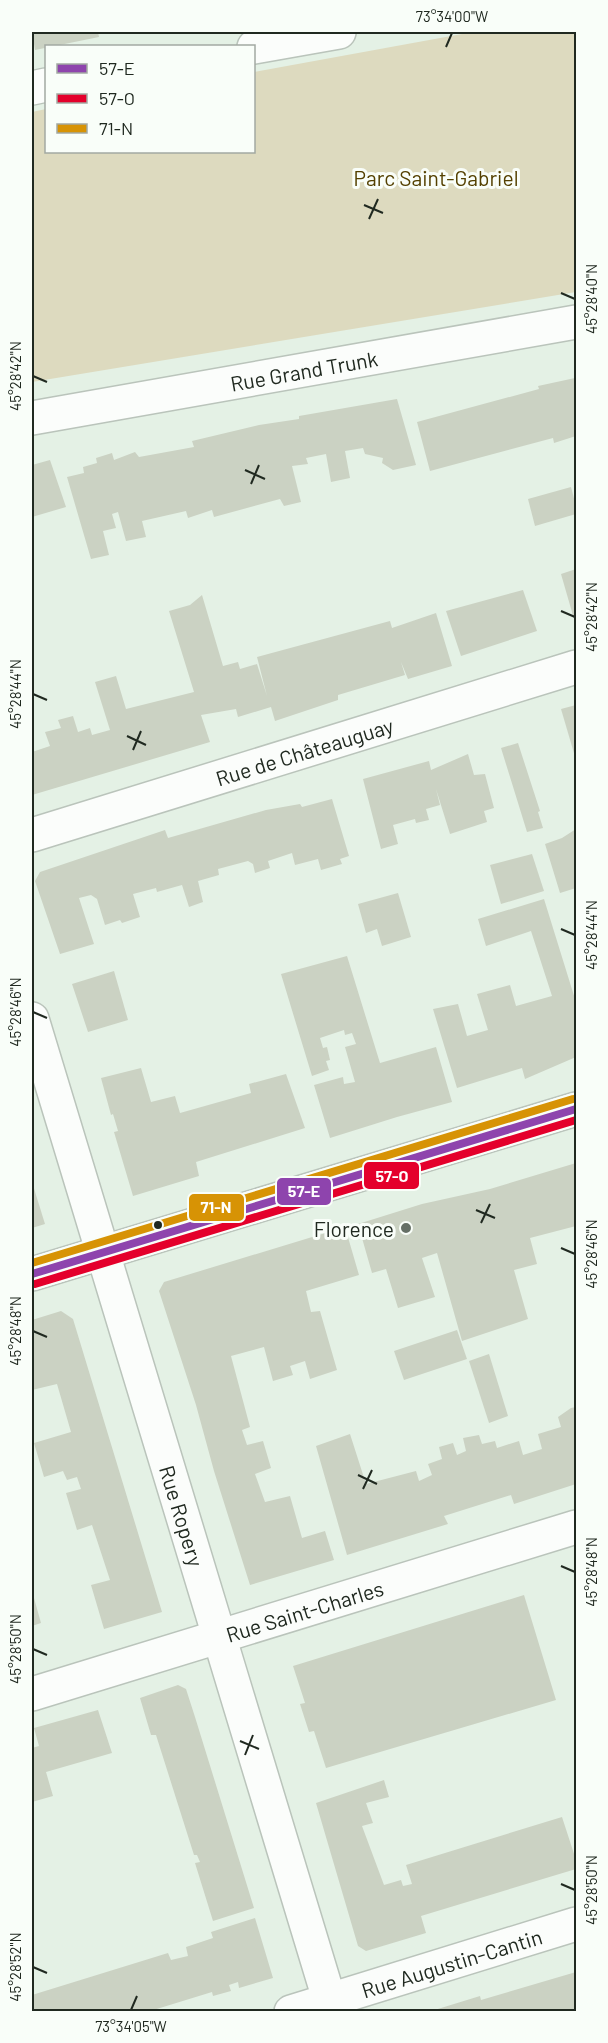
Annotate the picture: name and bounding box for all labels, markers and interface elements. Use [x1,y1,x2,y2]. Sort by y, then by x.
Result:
text: 73°34'00"W [416,7,488,25]
legend [45,45,255,153]
text: 57-E [99,57,135,79]
text: 57-O [99,87,135,109]
text: 71-N [99,117,133,139]
park label: Parc Saint-Gabriel [354,165,518,190]
text: 45°28'40"N [582,264,600,334]
text: 45°28'42"N [6,341,24,411]
street label: Rue Grand Trunk [228,345,379,395]
text: 45°28'42"N [582,582,600,652]
text: 45°28'44"N [6,659,24,729]
street label: Rue de Châteauguay [213,712,396,790]
text: 45°28'44"N [582,900,600,970]
text: 45°28'46"N [6,977,24,1047]
line badge: 57-O [363,1161,420,1190]
text: 57-O [375,1166,409,1185]
line badge: 57-E [276,1177,332,1206]
text: 57-E [288,1181,320,1200]
line badge: 71-N [188,1193,245,1222]
text: 71-N [201,1197,231,1216]
place label: Florence [314,1216,394,1241]
unlabelled marker [152,1219,164,1231]
text: 45°28'46"N [582,1219,600,1289]
marker: Florence [399,1221,413,1235]
text: 45°28'48"N [6,1296,24,1366]
street label: Rue Ropery [155,1462,210,1570]
text: 45°28'48"N [582,1537,600,1607]
street label: Rue Saint-Charles [223,1574,386,1646]
text: 45°28'50"N [6,1614,24,1684]
text: 45°28'50"N [582,1855,600,1925]
street label: Rue Augustin-Cantin [358,1923,545,2002]
text: 45°28'52"N [6,1932,24,2002]
text: 73°34'05"W [95,2017,167,2035]

